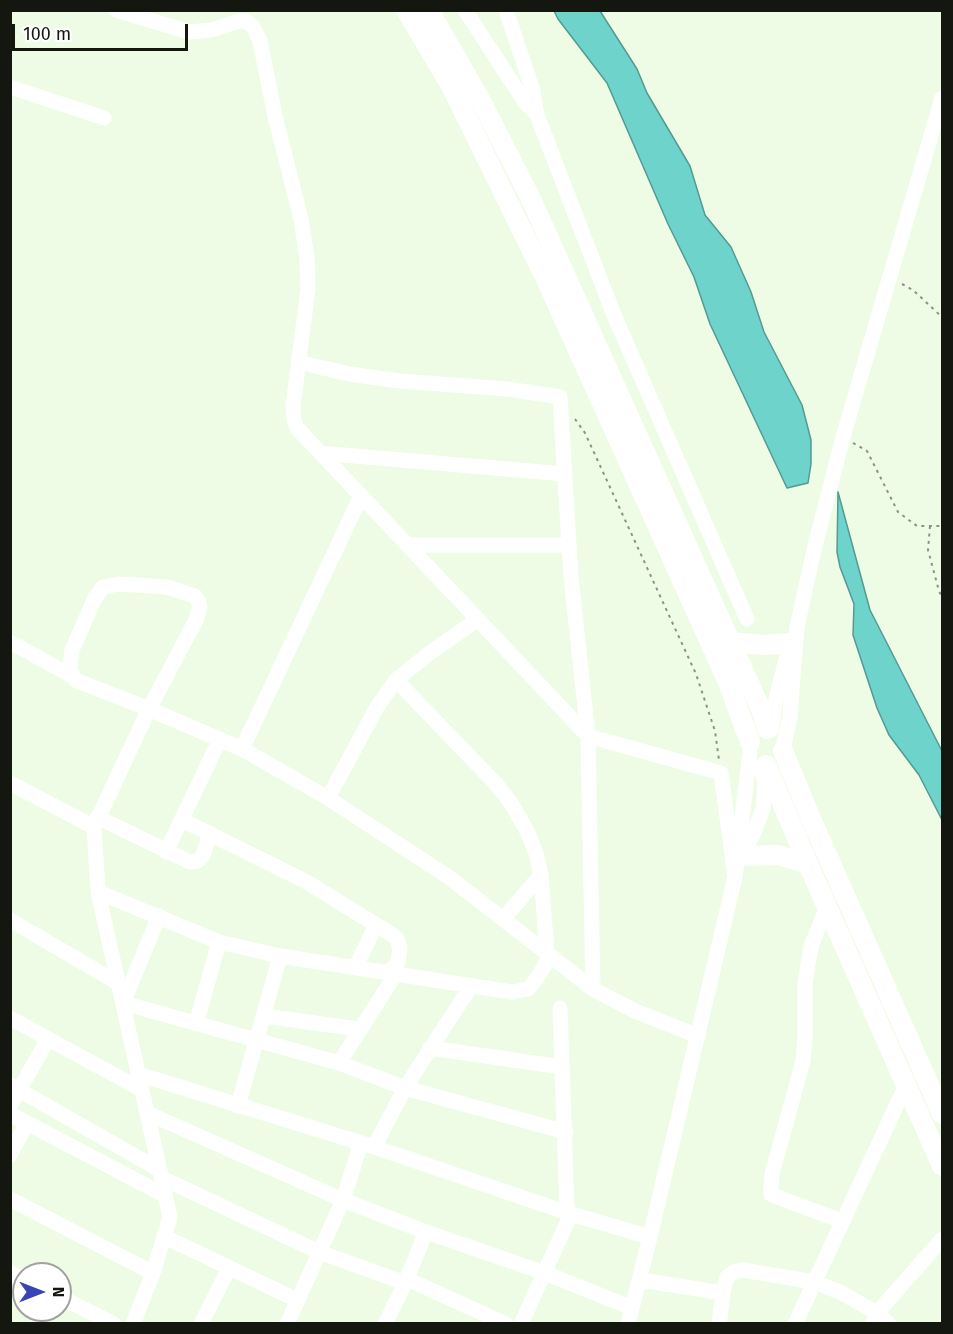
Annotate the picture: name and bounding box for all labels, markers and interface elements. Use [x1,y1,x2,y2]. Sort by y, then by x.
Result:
scale bar [15,12,190,50]
text: 100 m [23,23,71,45]
north arrow [12,1262,72,1322]
text: N [49,1287,68,1297]

